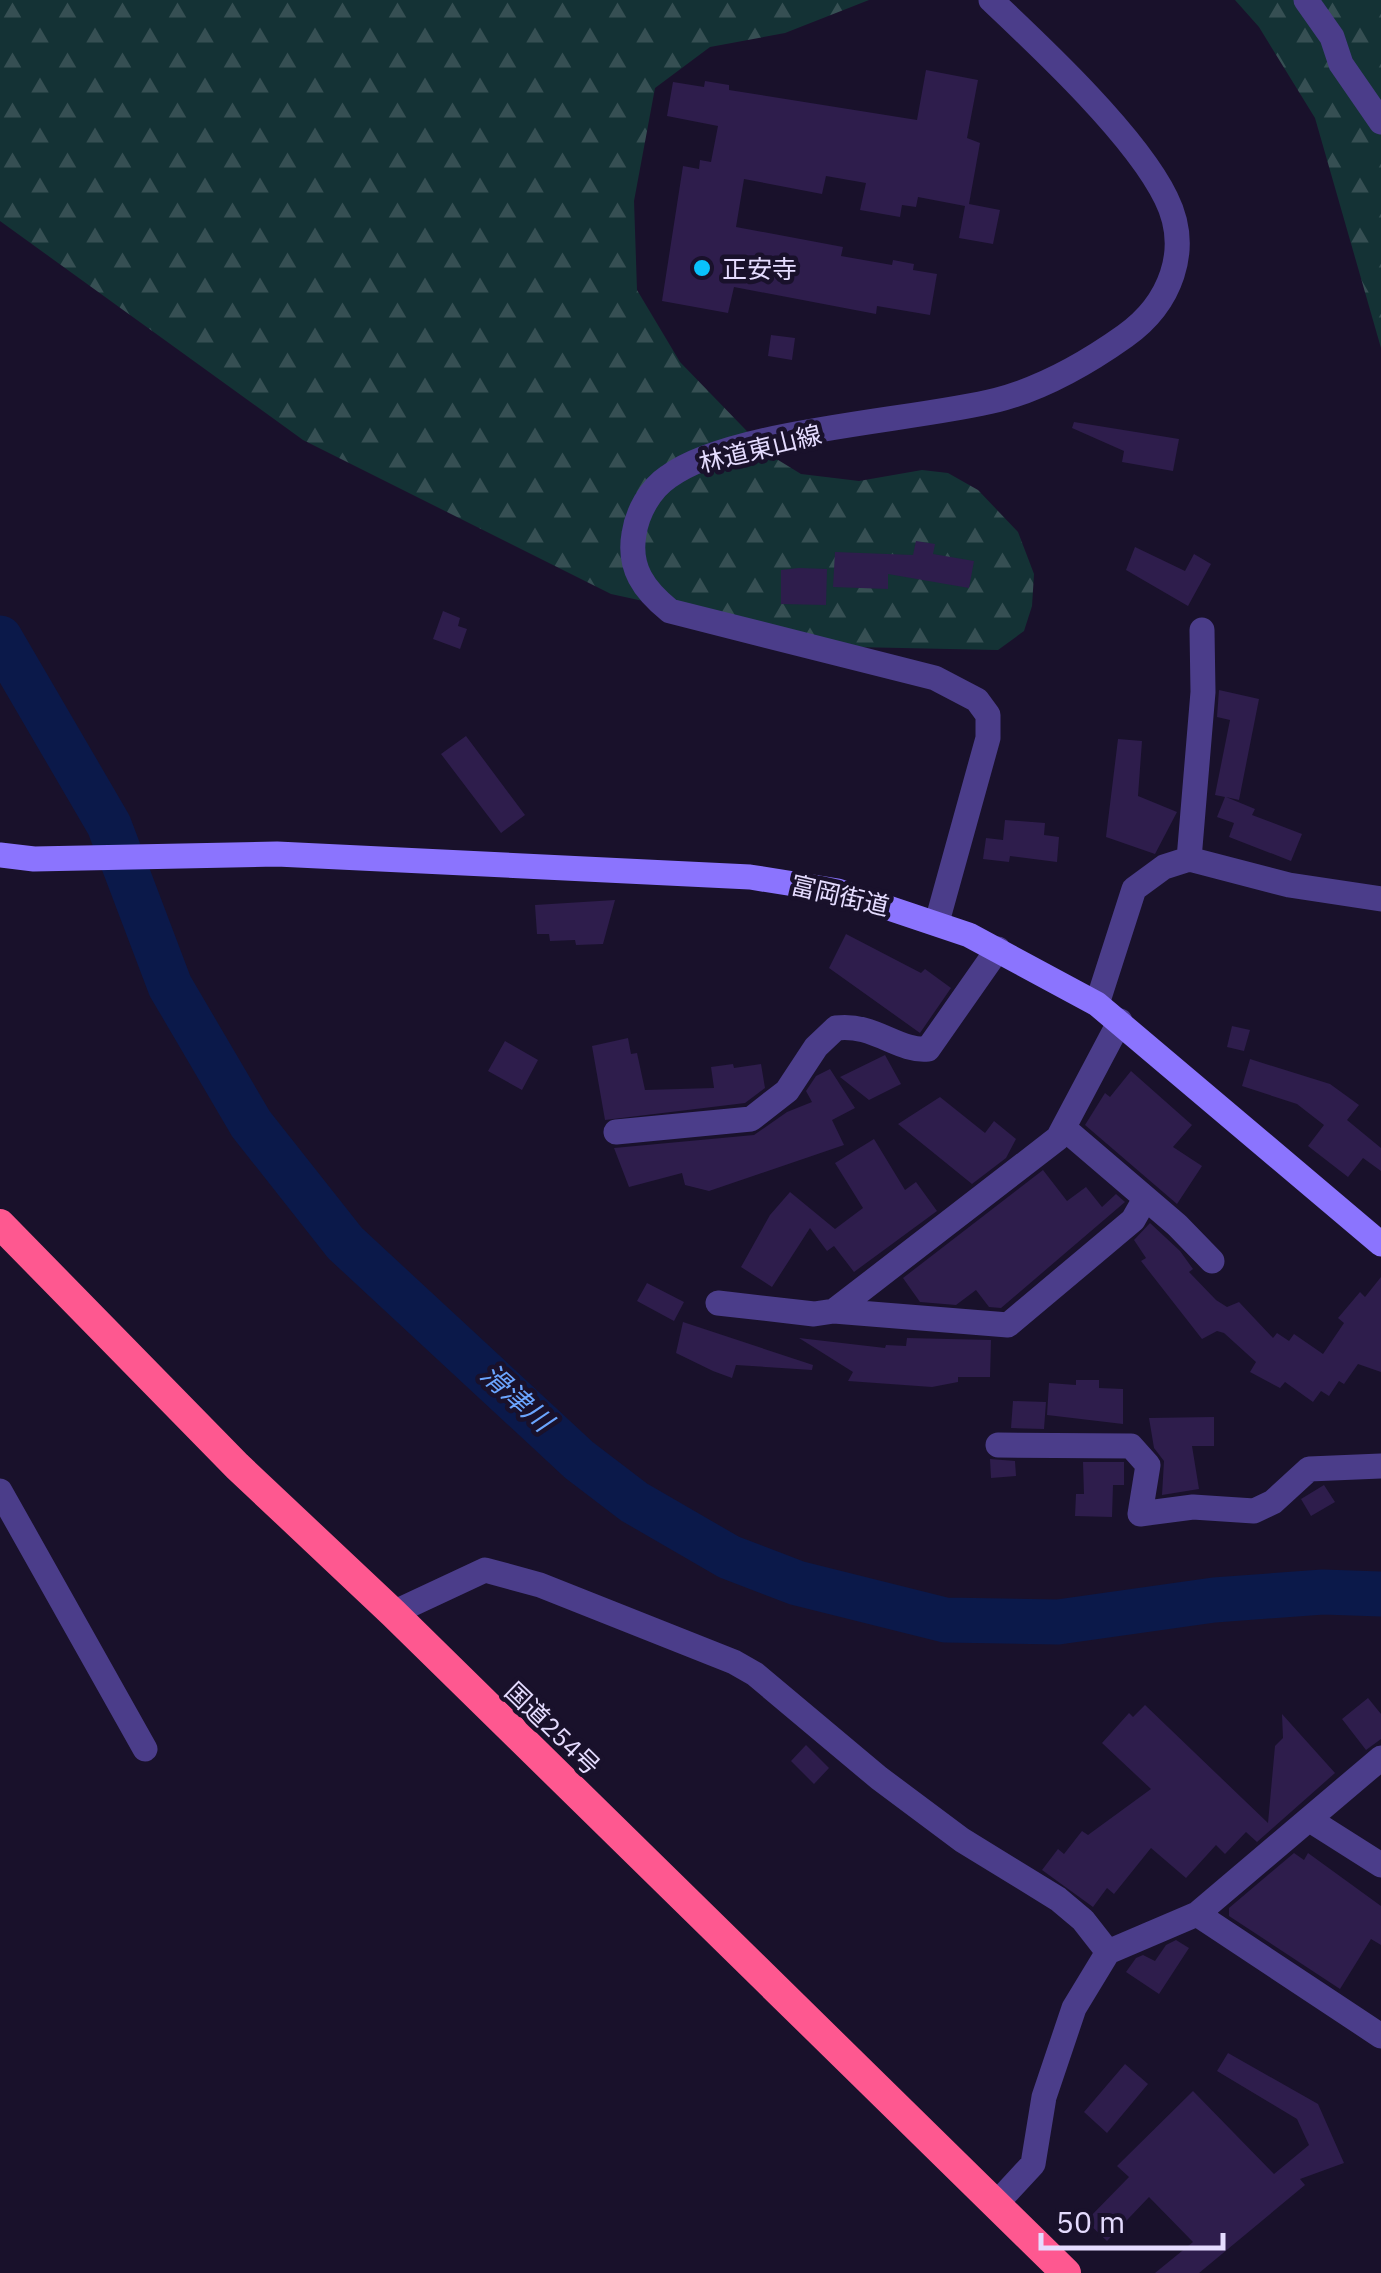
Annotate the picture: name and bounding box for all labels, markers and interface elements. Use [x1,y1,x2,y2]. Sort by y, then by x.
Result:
place label: 正安寺 [722,252,797,285]
marker: 正安寺 [691,257,713,279]
street label: 林道東山線 [695,417,825,479]
street label: 富岡街道 [788,868,892,922]
water label: 滑津川 [473,1355,563,1441]
street label: 国道254号 [498,1674,608,1782]
scale bar [1041,2188,1224,2250]
text: 50 m [1056,2202,1125,2241]

